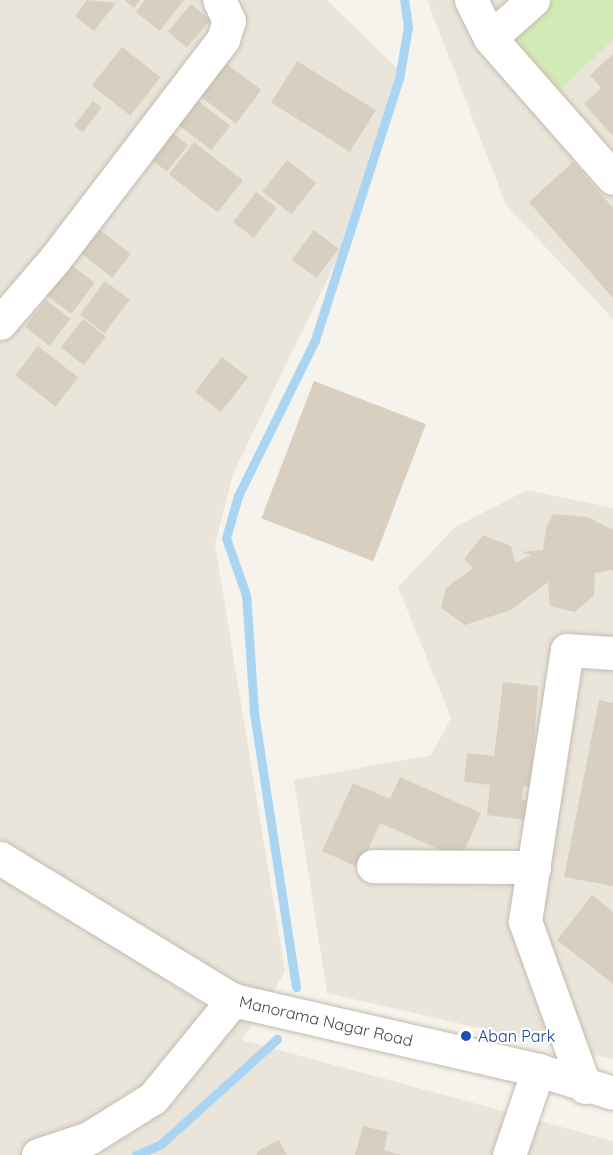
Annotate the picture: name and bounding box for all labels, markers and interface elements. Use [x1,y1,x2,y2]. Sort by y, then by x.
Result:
street label: Manorama Nagar Road [237,992,415,1050]
place label: Aban Park [478,1026,555,1046]
marker: Aban Park [459,1029,473,1043]

